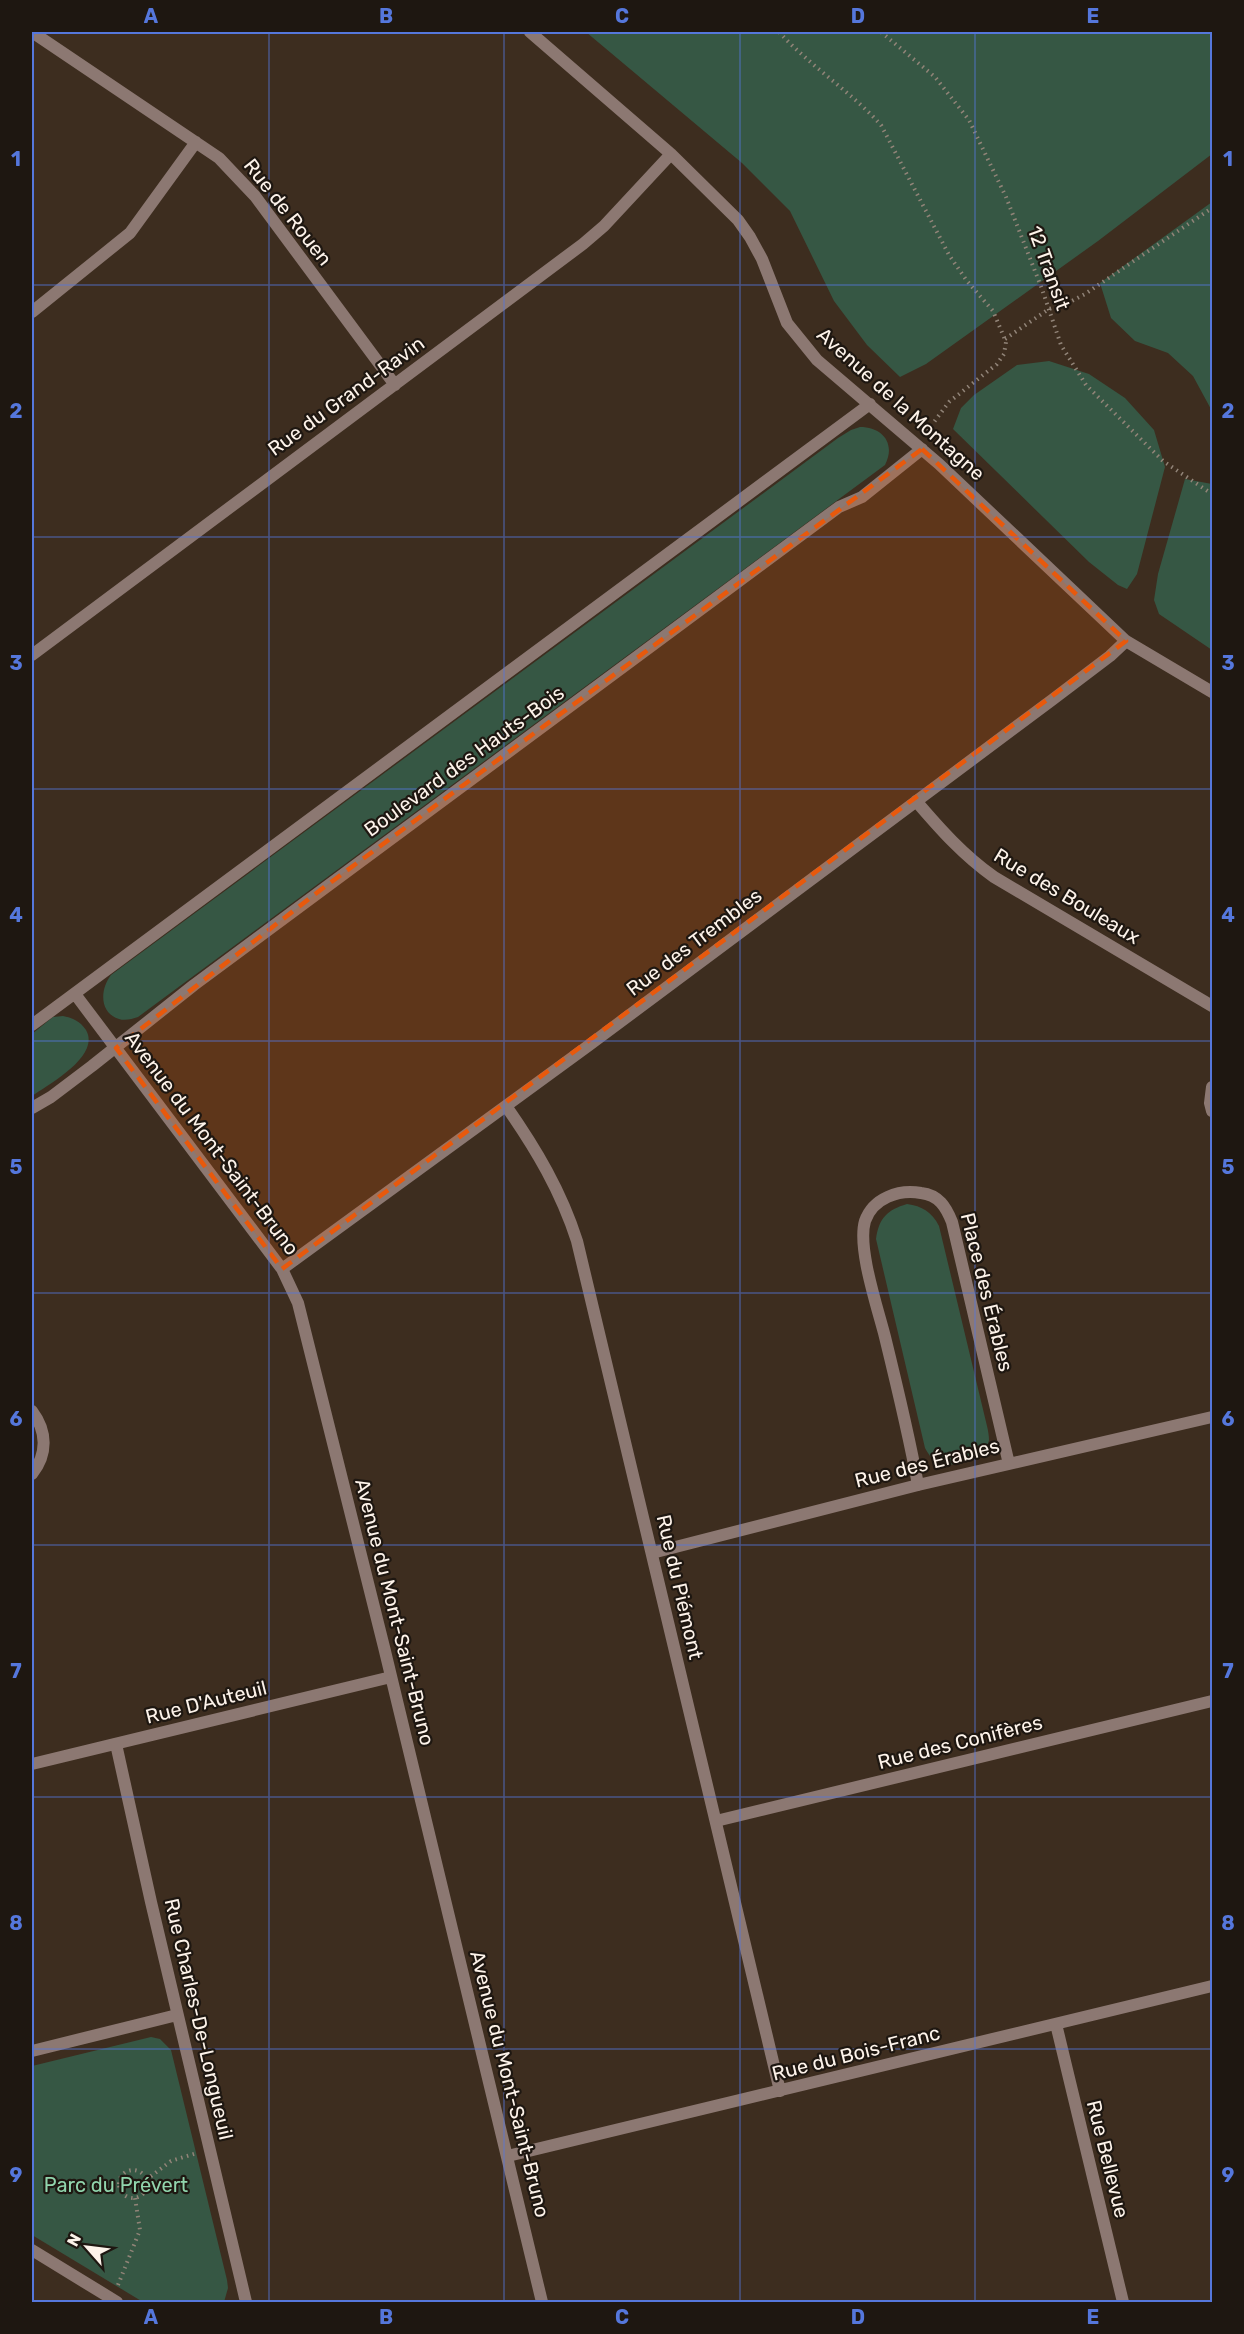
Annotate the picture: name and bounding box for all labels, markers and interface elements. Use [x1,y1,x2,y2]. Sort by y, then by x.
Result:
text: A [144,4,159,28]
text: B [379,4,393,28]
text: C [615,4,629,28]
text: D [851,4,865,28]
text: E [1087,4,1099,28]
text: 1 [11,147,21,171]
text: 1 [1223,147,1233,171]
street label: Rue de Rouen [239,154,337,270]
street label: 12 Transit [1023,222,1075,314]
street label: Avenue de la Montagne [812,322,990,486]
street label: Rue du Grand-Ravin [263,331,429,461]
text: 2 [10,399,23,423]
text: 2 [1222,399,1235,423]
text: 3 [9,651,23,675]
text: 3 [1221,651,1235,675]
street label: Boulevard des Hauts-Bois [359,680,569,842]
street label: Rue des Bouleaux [990,843,1145,949]
street label: Rue des Trembles [622,883,766,1001]
text: 4 [9,903,23,927]
text: 4 [1221,903,1235,927]
street label: Avenue du Mont-Saint-Bruno [120,1026,304,1260]
text: 5 [10,1155,23,1179]
text: 5 [1222,1155,1235,1179]
street label: Place des Érables [956,1210,1018,1374]
text: 6 [9,1407,23,1431]
text: 6 [1221,1407,1235,1431]
street label: Rue des Érables [852,1433,1002,1493]
street label: Avenue du Mont-Saint-Bruno [350,1476,440,1748]
street label: Rue du Piémont [652,1512,708,1662]
text: 7 [10,1659,22,1683]
text: 7 [1222,1659,1234,1683]
street label: Rue D'Auteuil [143,1675,269,1729]
street label: Rue des Conifères [875,1710,1045,1774]
street label: Rue Charles-De-Longueuil [160,1896,238,2142]
text: 8 [9,1911,23,1935]
text: 8 [1221,1911,1235,1935]
street label: Avenue du Mont-Saint-Bruno [465,1948,555,2220]
street label: Rue du Bois-Franc [769,2021,943,2085]
street label: Rue Bellevue [1082,2098,1134,2220]
text: 9 [10,2163,23,2187]
text: 9 [1222,2163,1235,2187]
park label: Parc du Prévert [44,2173,188,2197]
north arrow [57,2217,117,2277]
text: N [63,2231,85,2250]
text: A [144,2305,159,2329]
text: B [379,2305,393,2329]
text: C [615,2305,629,2329]
text: D [851,2305,865,2329]
text: E [1087,2305,1099,2329]

